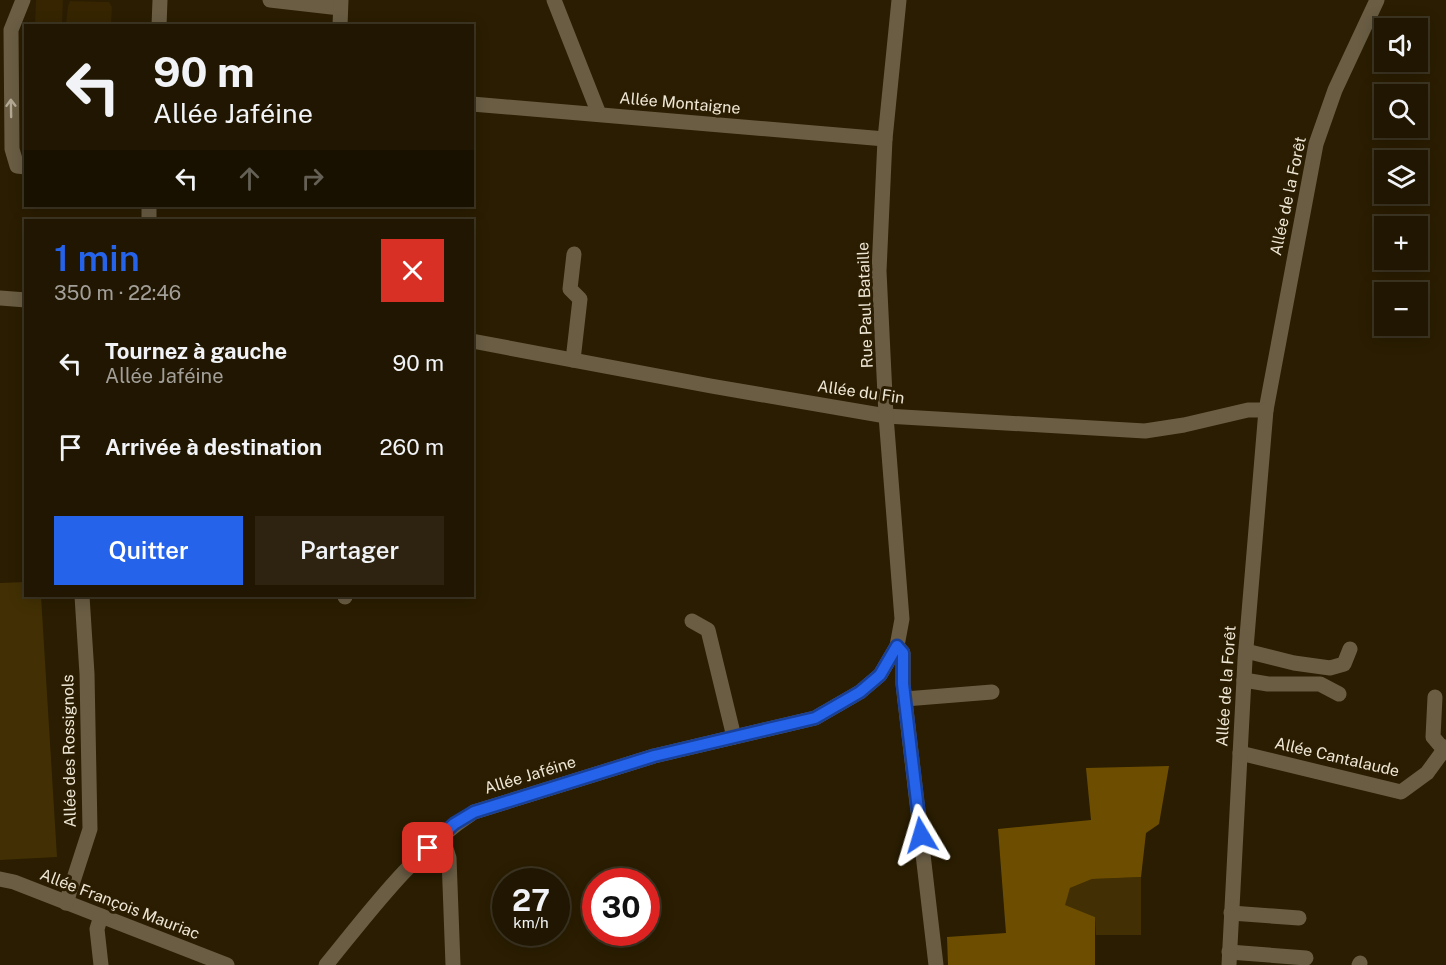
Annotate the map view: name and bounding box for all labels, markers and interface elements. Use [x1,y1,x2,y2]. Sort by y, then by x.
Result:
map controls [1374,18,1428,336]
button: sound [1374,18,1428,72]
text: 90 m [153,47,255,96]
icon: left [54,48,132,126]
button: search [1374,84,1428,138]
street label: Allée Montaigne [619,88,741,118]
text: Allée Jaféine [153,97,313,129]
one-way arrow [5,99,17,119]
street label: Allée de la Forêt [1266,135,1310,257]
button: layers [1374,150,1428,204]
icon: left [170,162,203,195]
icon: ahead [233,162,266,195]
icon: right [296,162,329,195]
button: + [1374,216,1428,270]
text: 1 min [54,237,140,279]
button: close [381,239,444,302]
street label: Rue Paul Bataille [853,242,877,368]
text: 350 m · 22:46 [54,281,181,305]
button: − [1374,282,1428,336]
text: Tournez à gauche [105,338,287,364]
icon: left [54,347,87,380]
text: 90 m [393,350,444,376]
text: Allée Jaféine [105,364,223,388]
street label: Allée du Fin [816,376,906,408]
icon: arrive [54,431,87,464]
text: Arrivée à destination [105,434,322,460]
text: 260 m [379,434,444,460]
button: Quitter [54,516,243,585]
button: Partager [255,516,444,585]
street label: Allée de la Forêt [1212,625,1240,747]
street label: Allée des Rossignols [58,674,80,828]
street label: Allée Cantalaude [1273,733,1401,781]
street label: Allée Jaféine [482,752,578,798]
position arrow [889,803,953,867]
pin [402,822,453,873]
icon: arrive [411,831,444,864]
street label: Allée François Mauriac [37,865,203,943]
speed limit sign: 30 [582,868,660,946]
text: 27 [512,882,550,918]
text: km/h [513,914,549,931]

